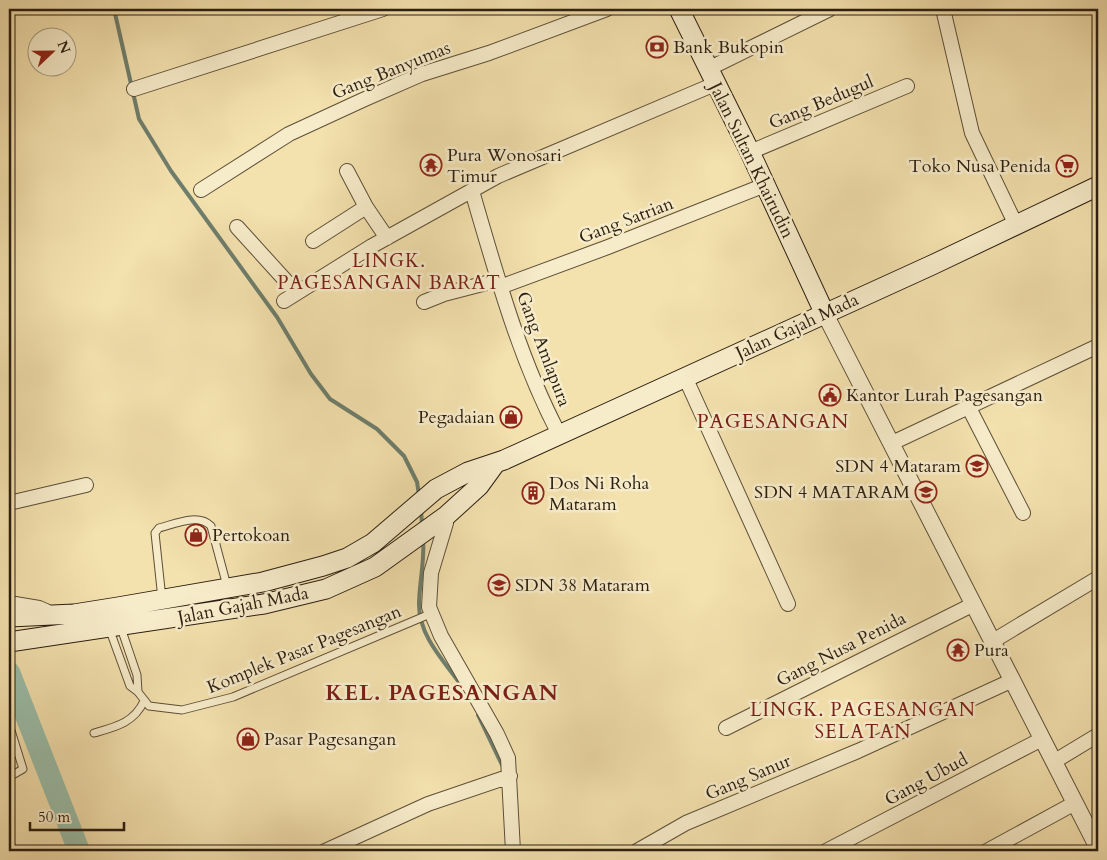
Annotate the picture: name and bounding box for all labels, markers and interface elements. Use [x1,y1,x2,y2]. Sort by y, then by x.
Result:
north arrow [28,28,78,78]
street label: Gang Banyumas [328,35,454,106]
bank icon: Bank Bukopin [645,35,669,59]
place label: Bank Bukopin [673,35,785,60]
text: N [53,38,75,57]
street label: Gang Bedugul [765,69,878,136]
street label: Jalan Sultan Khairudin [702,75,801,243]
place label: Pura Wonosari Timur [447,143,562,189]
temple icon: Pura Wonosari Timur [419,153,443,177]
place label: Toko Nusa Penida [909,154,1051,179]
supermarket icon: Toko Nusa Penida [1055,154,1079,178]
street label: Gang Satrian [575,191,678,250]
district label: LINGK. PAGESANGAN BARAT [277,248,501,296]
street label: Jalan Gajah Mada [729,287,863,367]
street label: Gang Amlapura [510,288,577,411]
public building icon: Kantor Lurah Pagesangan [818,383,842,407]
place label: Kantor Lurah Pagesangan [846,383,1044,408]
place label: Pegadaian [418,405,496,430]
shop icon: Pegadaian [499,405,523,429]
district label: PAGESANGAN [697,408,849,435]
place label: SDN 4 Mataram [835,454,962,479]
school or university icon: SDN 4 Mataram [965,454,989,478]
place label: Dos Ni Roha Mataram [549,471,650,517]
place label: SDN 4 MATARAM [754,480,910,505]
school or university icon: SDN 4 MATARAM [914,480,938,504]
building icon: Dos Ni Roha Mataram [521,481,545,505]
shop icon: Pertokoan [184,523,208,547]
place label: Pertokoan [212,523,291,548]
school or university icon: SDN 38 Mataram [487,573,511,597]
place label: SDN 38 Mataram [515,573,651,598]
street label: Jalan Gajah Mada [172,580,311,631]
street label: Komplek Pasar Pagesangan [203,599,406,700]
street label: Gang Nusa Penida [772,606,911,693]
temple icon: Pura [946,638,970,662]
place label: Pura [974,638,1009,663]
district label: KEL. PAGESANGAN [325,678,559,708]
district label: LINGK. PAGESANGAN SELATAN [750,697,976,745]
shop icon: Pasar Pagesangan [236,727,260,751]
place label: Pasar Pagesangan [264,727,397,752]
street label: Gang Ubud [880,747,973,812]
street label: Gang Sanur [702,748,795,807]
scale bar [30,800,124,832]
text: 50 m [38,807,70,827]

